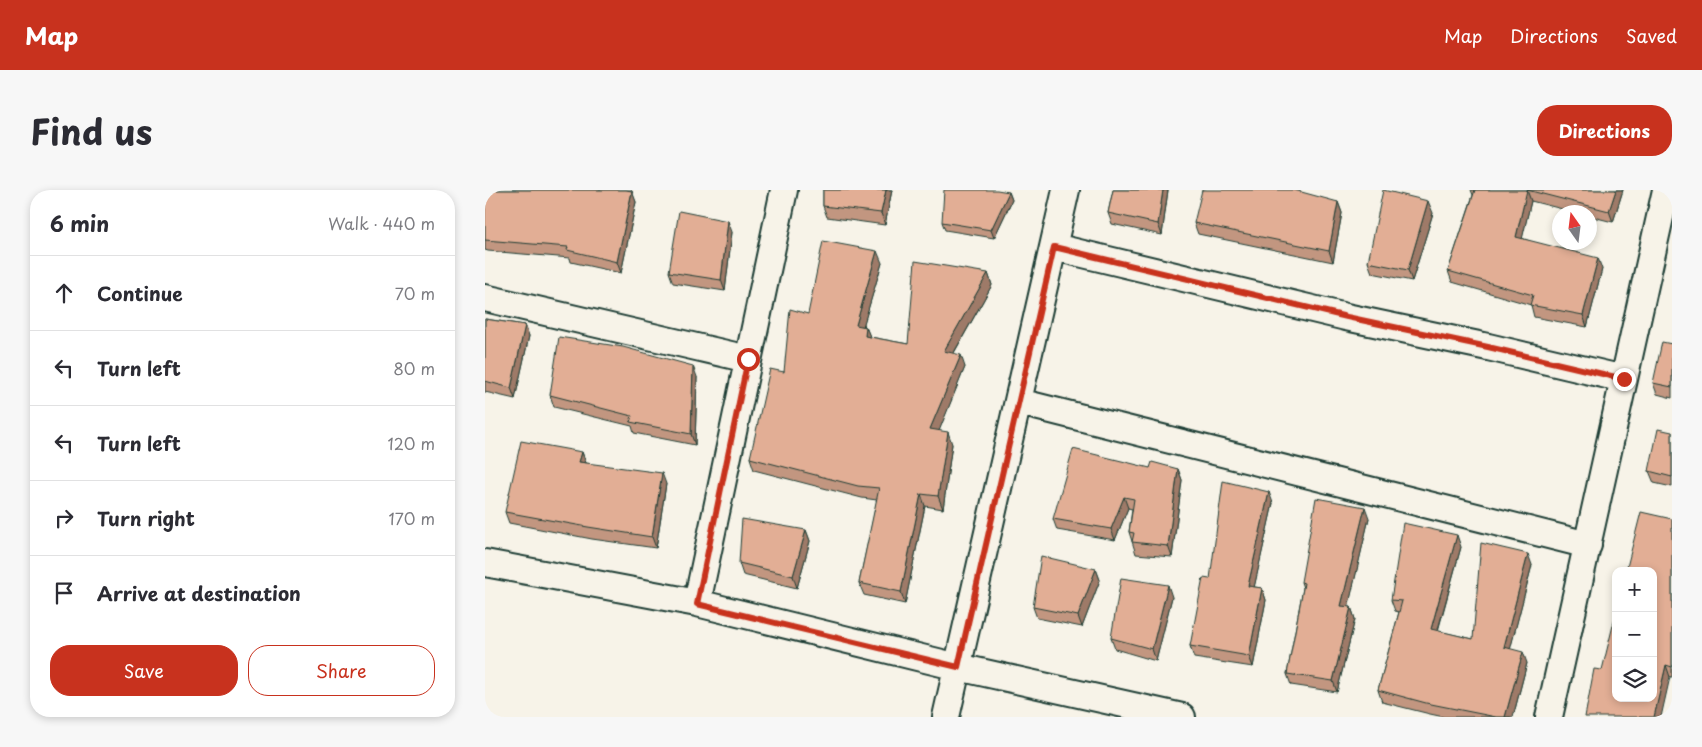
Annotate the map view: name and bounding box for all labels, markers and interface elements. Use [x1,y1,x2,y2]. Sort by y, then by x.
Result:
text: Map [25,17,78,53]
text: Map [1444,22,1482,49]
text: Directions [1510,22,1598,49]
text: Saved [1626,22,1677,49]
text: Find us [30,104,152,157]
button: Directions [1537,105,1672,156]
north arrow [1552,205,1597,250]
text: 6 min [50,207,109,239]
text: Walk · 440 m [328,211,435,235]
icon: ahead [50,279,78,307]
text: Continue [97,279,183,307]
text: 70 m [395,281,435,305]
route start [737,348,760,371]
icon: left [50,354,78,382]
text: Turn left [97,354,181,382]
text: 80 m [393,356,435,380]
route end [1613,368,1636,391]
icon: left [50,429,78,457]
text: Turn left [97,429,181,457]
text: 120 m [388,431,435,455]
icon: right [50,504,78,532]
text: Turn right [97,504,195,532]
text: 170 m [389,506,435,530]
map controls [1612,567,1657,702]
button: + [1612,567,1657,612]
icon: arrive [50,579,78,607]
text: Arrive at destination [97,579,301,607]
button: − [1612,612,1657,657]
button: Save [50,645,238,696]
button: Share [248,645,435,696]
button: layers [1612,657,1657,702]

